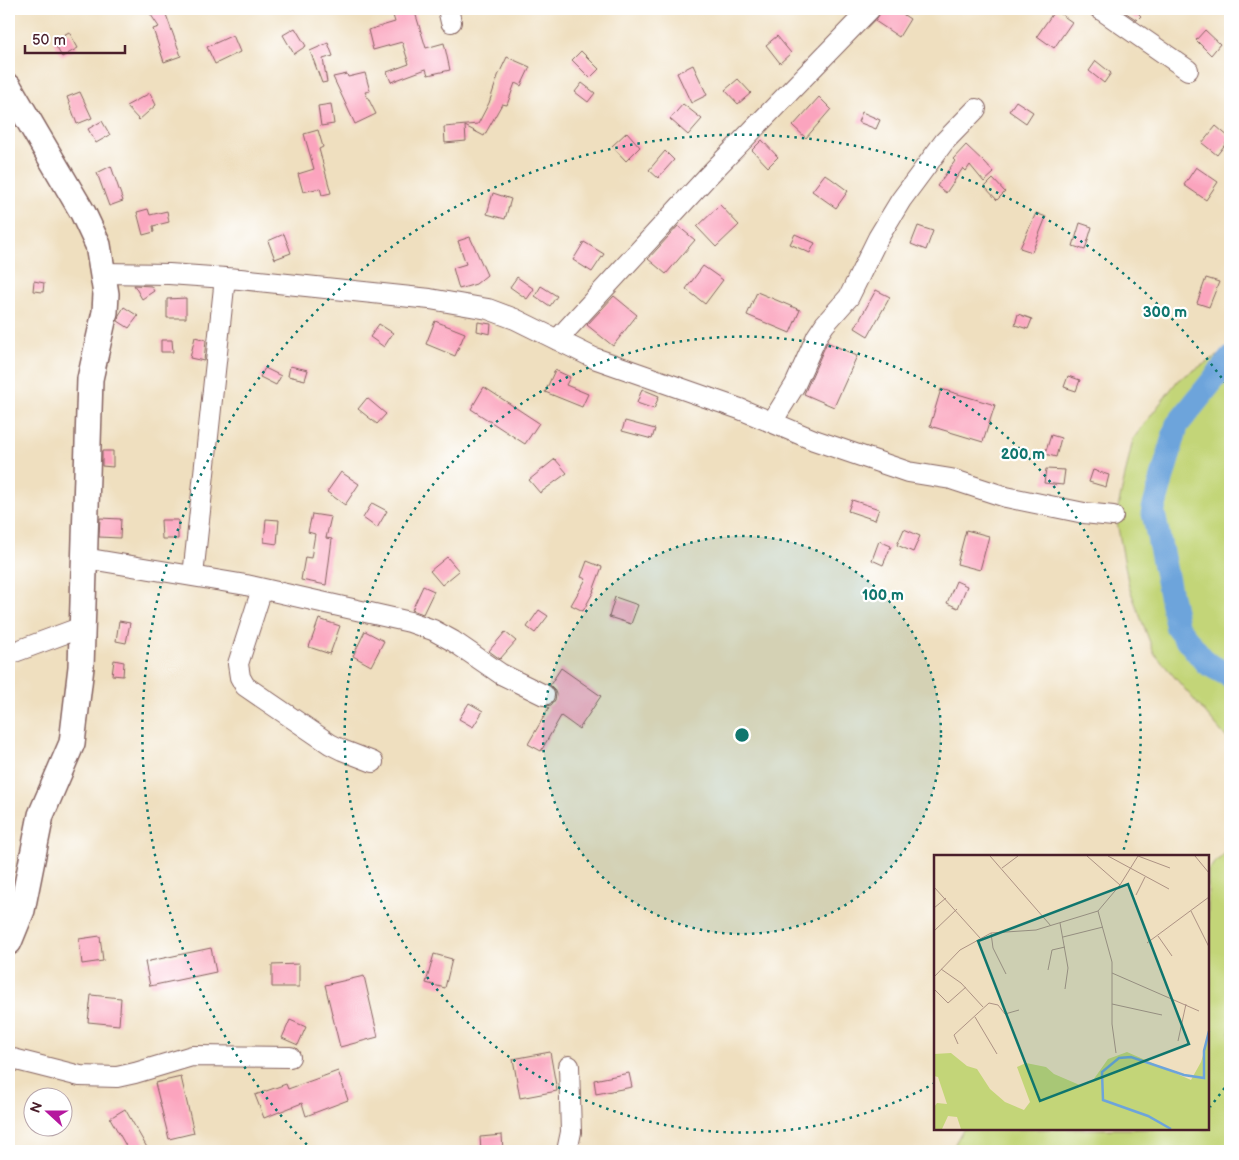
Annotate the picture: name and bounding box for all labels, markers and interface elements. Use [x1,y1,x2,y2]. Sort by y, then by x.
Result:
scale bar [25,22,125,54]
text: 50 m [32,31,66,50]
text: 300 m [1143,303,1187,322]
text: 200 m [1001,445,1045,464]
text: 100 m [862,586,904,605]
centre of rings [733,726,751,744]
inset map [934,855,1209,1130]
north arrow [22,1088,72,1138]
text: N [27,1100,46,1115]

